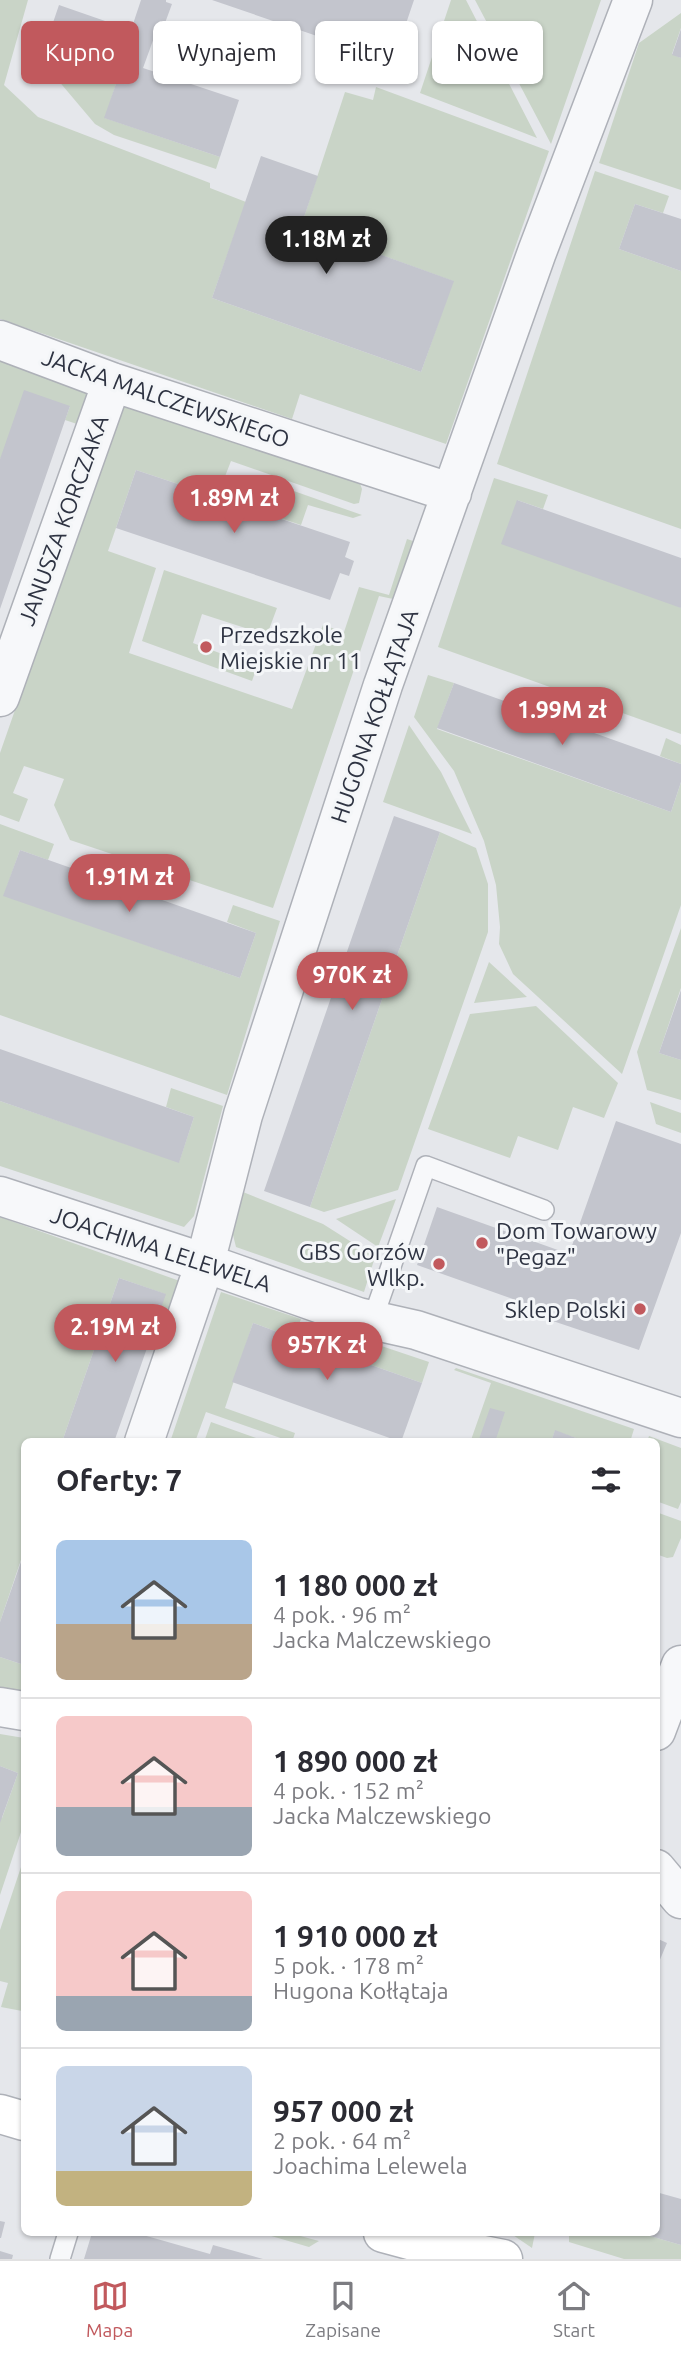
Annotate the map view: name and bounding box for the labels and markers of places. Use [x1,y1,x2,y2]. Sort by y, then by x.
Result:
pin: 1.18M zł [254,216,398,276]
pin: 1.89M zł [162,476,306,535]
place label: Przedszkole Miejskie nr 11 [220,622,362,673]
marker: Przedszkole Miejskie nr 11 [198,639,214,655]
pin: 1.99M zł [490,688,634,747]
pin: 1.91M zł [57,855,201,914]
pin: 970K zł [287,953,417,1012]
place label: Dom Towarowy "Pegaz" [496,1218,657,1269]
marker: Dom Towarowy "Pegaz" [474,1235,490,1251]
place label: GBS Gorzów Wlkp. [299,1239,425,1290]
marker: GBS Gorzów Wlkp. [431,1256,447,1272]
place label: Sklep Polski [505,1297,626,1322]
marker: Sklep Polski [632,1301,648,1317]
pin: 2.19M zł [43,1304,187,1364]
pin: 957K zł [262,1322,392,1382]

